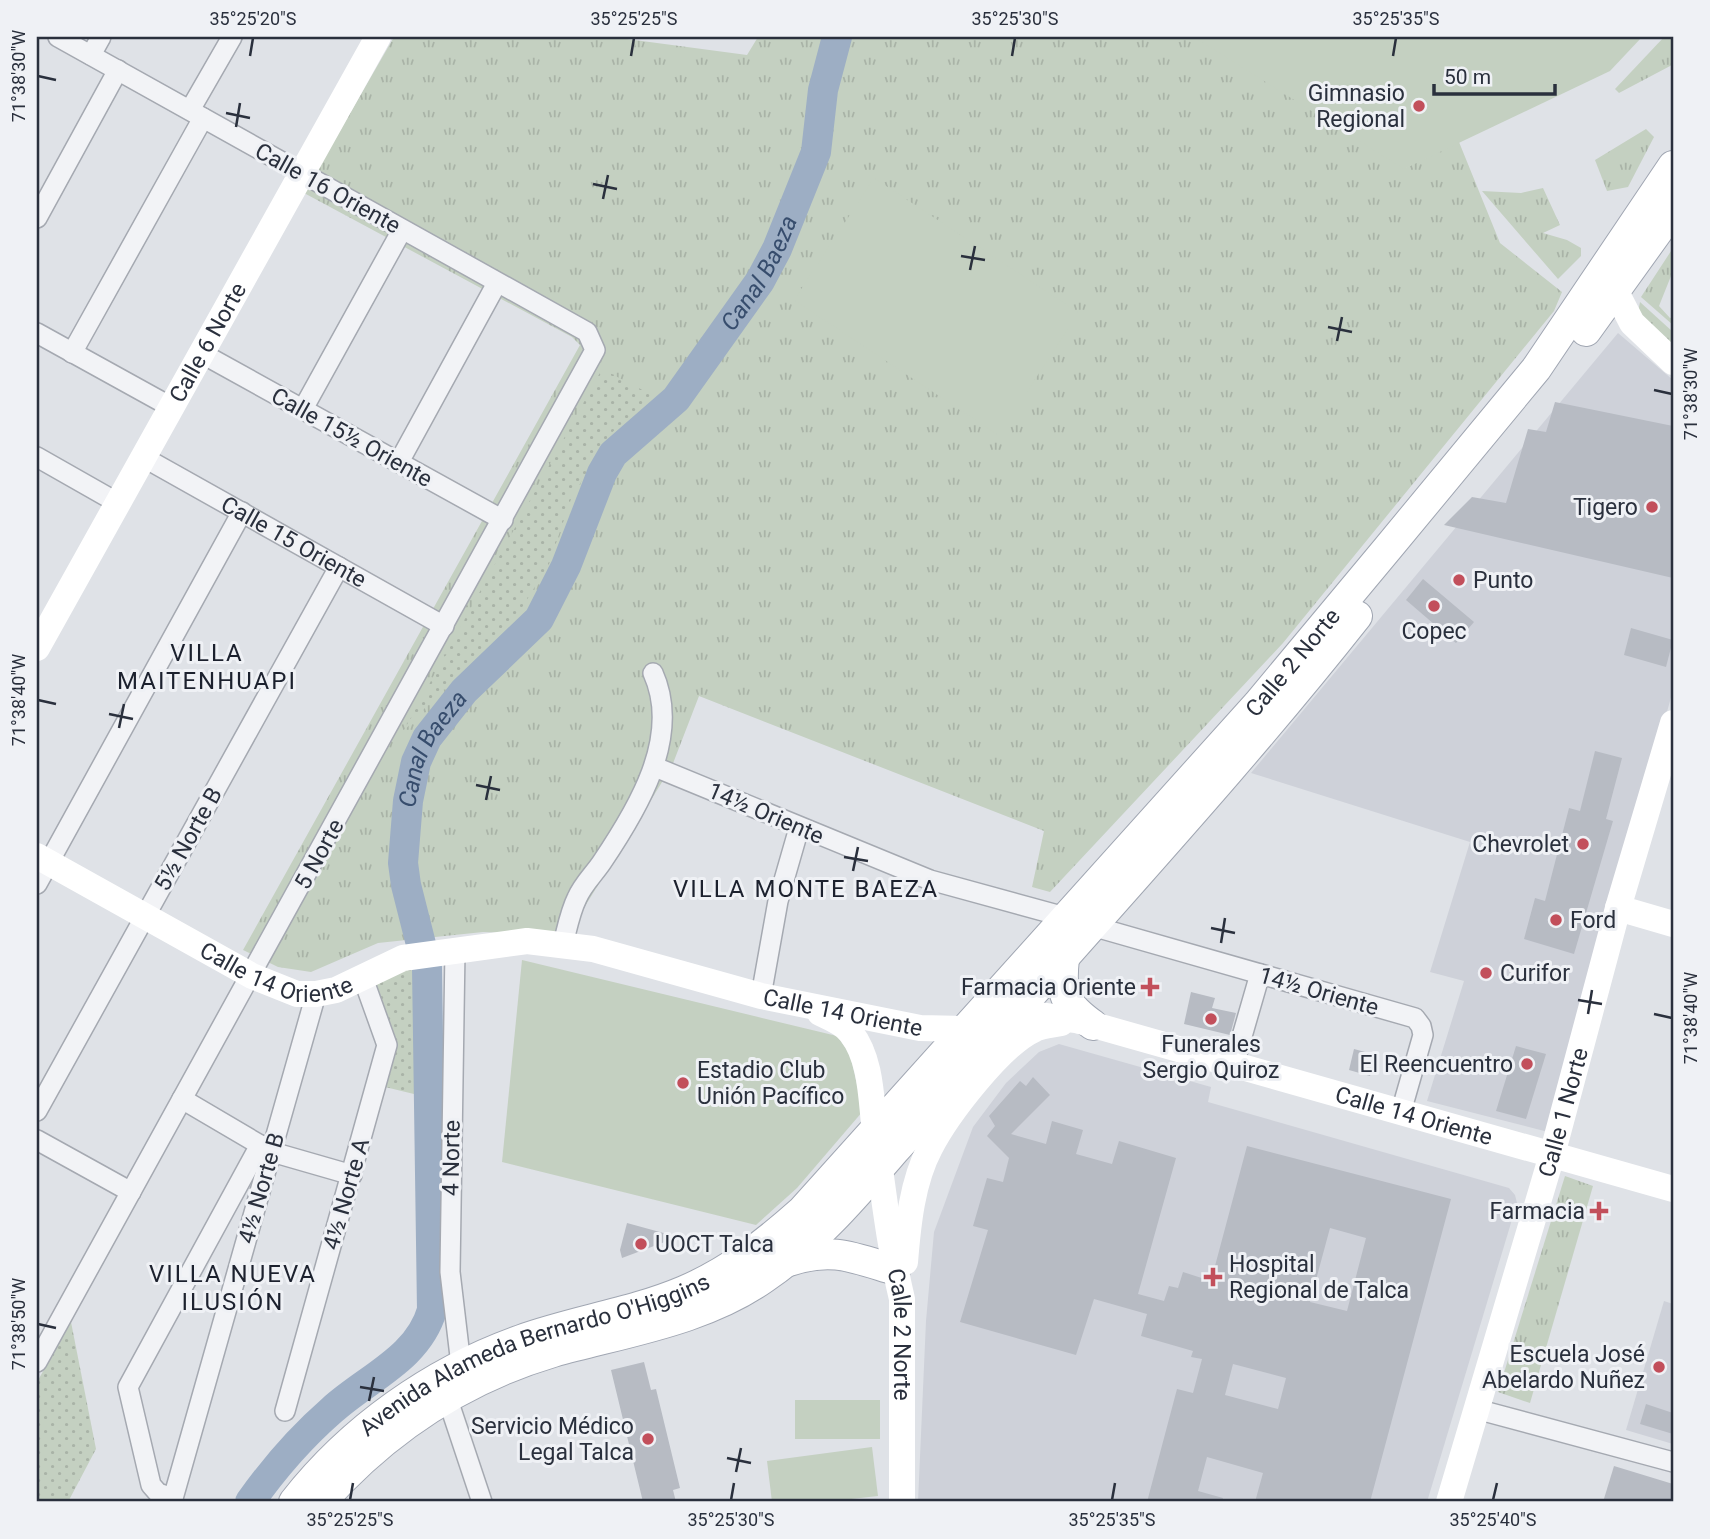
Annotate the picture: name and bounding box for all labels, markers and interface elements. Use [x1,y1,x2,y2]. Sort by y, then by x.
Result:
text: 35°25'20"S [209,8,297,29]
text: 35°25'25"S [590,8,678,29]
text: 35°25'30"S [971,8,1059,29]
text: 35°25'35"S [1352,8,1440,29]
text: 71°38'30"W [8,30,29,122]
scale bar [1434,52,1554,96]
text: 50 m [1444,65,1491,89]
place label: Gimnasio Regional [1308,80,1405,133]
marker: Gimnasio Regional [1411,98,1427,114]
street label: Calle 16 Oriente [250,137,405,240]
water label: Canal Baeza [715,211,803,336]
street label: Calle 6 Norte [164,278,252,407]
text: 71°38'30"W [1680,348,1701,440]
street label: Calle 15½ Oriente [267,382,437,493]
street label: Calle 15 Oriente [216,491,371,594]
place label: Tigero [1573,494,1638,521]
marker: Tigero [1644,499,1660,515]
place label: Punto [1473,567,1533,594]
marker: Punto [1451,572,1467,588]
marker: Copec [1426,598,1442,614]
street label: Calle 2 Norte [1240,603,1346,723]
place label: Copec [1401,618,1467,645]
district label: VILLA MAITENHUAPI [117,639,297,695]
text: 71°38'40"W [8,654,29,746]
water label: Canal Baeza [393,685,473,810]
street label: 14½ Oriente [704,777,828,850]
street label: 5½ Norte B [149,783,228,896]
street label: 5 Norte [289,814,350,894]
place label: Chevrolet [1472,831,1569,858]
marker: Chevrolet [1575,836,1591,852]
district label: VILLA MONTE BAEZA [673,875,939,903]
place label: Ford [1570,907,1616,934]
marker: Ford [1548,912,1564,928]
street label: Calle 14 Oriente [195,937,357,1008]
place label: Curifor [1500,960,1570,987]
street label: 14½ Oriente [1256,962,1382,1021]
marker: Curifor [1478,965,1494,981]
text: 71°38'40"W [1680,972,1701,1064]
place label: Farmacia Oriente [961,974,1136,1001]
marker: Farmacia Oriente [1142,979,1158,995]
street label: Calle 14 Oriente [761,984,925,1042]
marker: Funerales Sergio Quiroz [1203,1011,1219,1027]
place label: Funerales Sergio Quiroz [1143,1031,1279,1084]
street label: Calle 1 Norte [1533,1045,1594,1180]
place label: El Reencuentro [1360,1051,1513,1078]
marker: El Reencuentro [1519,1056,1535,1072]
place label: Estadio Club Unión Pacífico [697,1057,844,1110]
marker: Estadio Club Unión Pacífico [675,1075,691,1091]
street label: Calle 14 Oriente [1332,1081,1496,1151]
street label: 4 Norte [437,1120,466,1196]
street label: 4½ Norte B [233,1130,290,1247]
street label: 4½ Norte A [318,1135,375,1253]
place label: Farmacia [1490,1198,1585,1225]
marker: Farmacia [1591,1203,1607,1219]
place label: UOCT Talca [655,1231,774,1258]
marker: UOCT Talca [633,1236,649,1252]
place label: Hospital Regional de Talca [1229,1251,1409,1304]
district label: VILLA NUEVA ILUSIÓN [149,1260,317,1316]
street label: Calle 2 Norte [882,1266,915,1401]
marker: Hospital Regional de Talca [1203,1267,1223,1287]
street label: Avenida Alameda Bernardo O'Higgins [354,1268,714,1442]
text: 71°38'50"W [8,1278,29,1370]
place label: Escuela José Abelardo Nuñez [1482,1341,1645,1394]
marker: Escuela José Abelardo Nuñez [1651,1359,1667,1375]
place label: Servicio Médico Legal Talca [471,1413,634,1466]
marker: Servicio Médico Legal Talca [640,1431,656,1447]
text: 35°25'25"S [306,1509,394,1530]
text: 35°25'30"S [687,1509,775,1530]
text: 35°25'35"S [1068,1509,1156,1530]
text: 35°25'40"S [1449,1509,1537,1530]

